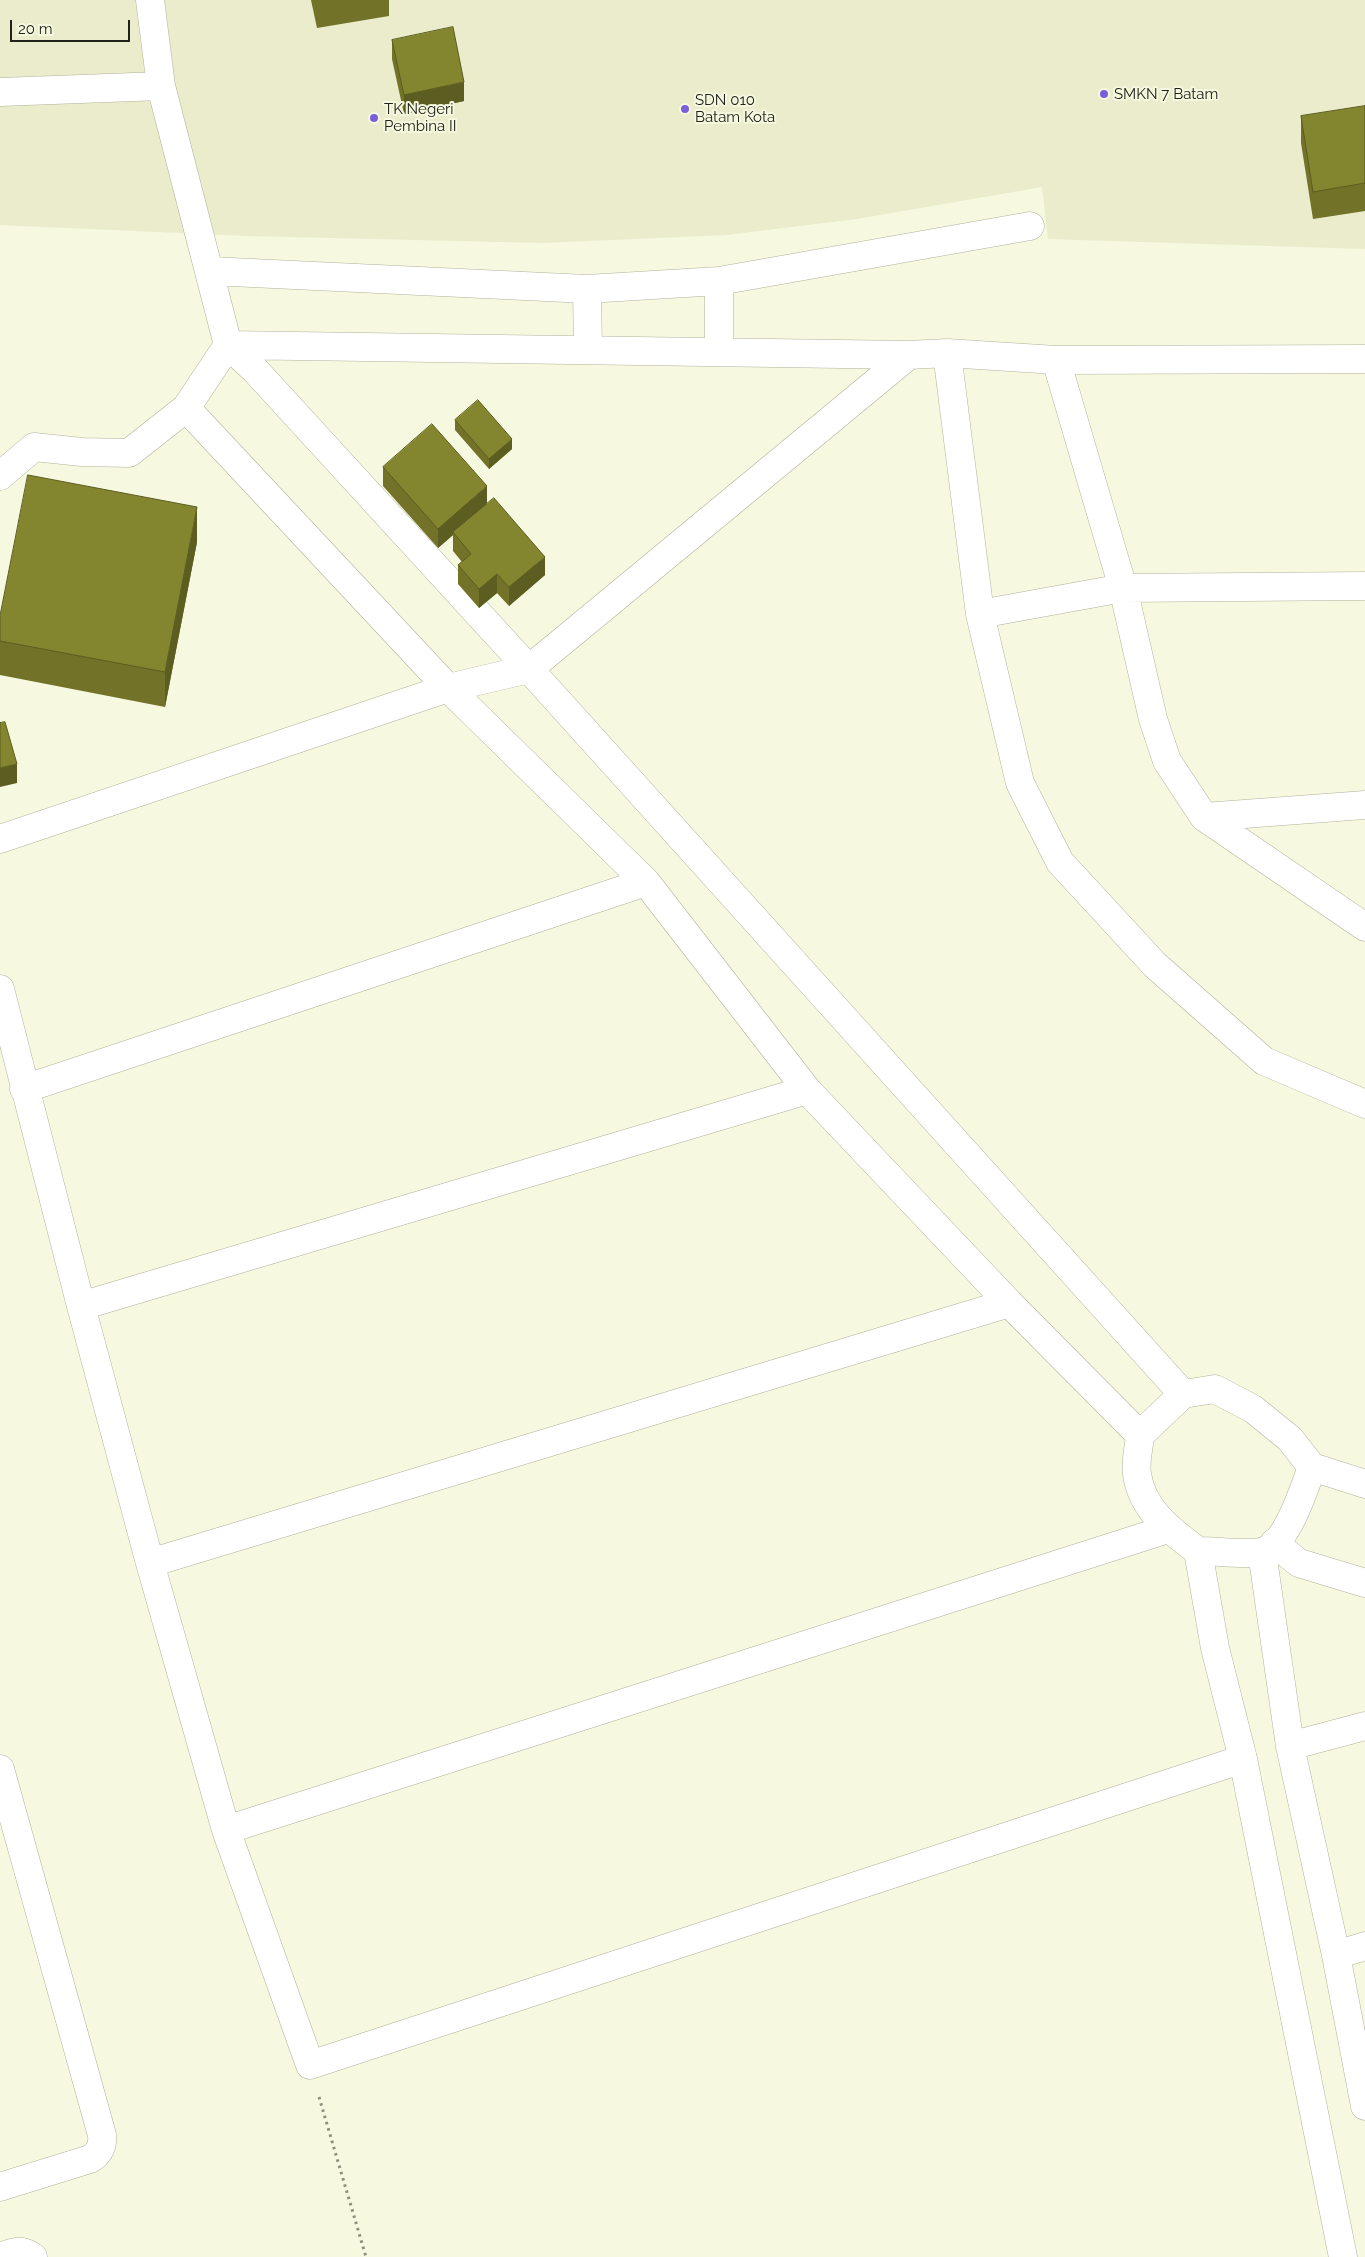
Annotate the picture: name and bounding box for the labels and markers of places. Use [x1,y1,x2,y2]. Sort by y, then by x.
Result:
place label: SMKN 7 Batam [1114,85,1218,103]
marker: SMKN 7 Batam [1098,88,1110,100]
place label: SDN 010 Batam Kota [695,91,775,126]
place label: TK Negeri Pembina II [384,100,456,135]
marker: SDN 010 Batam Kota [679,103,691,115]
marker: TK Negeri Pembina II [368,112,380,124]

